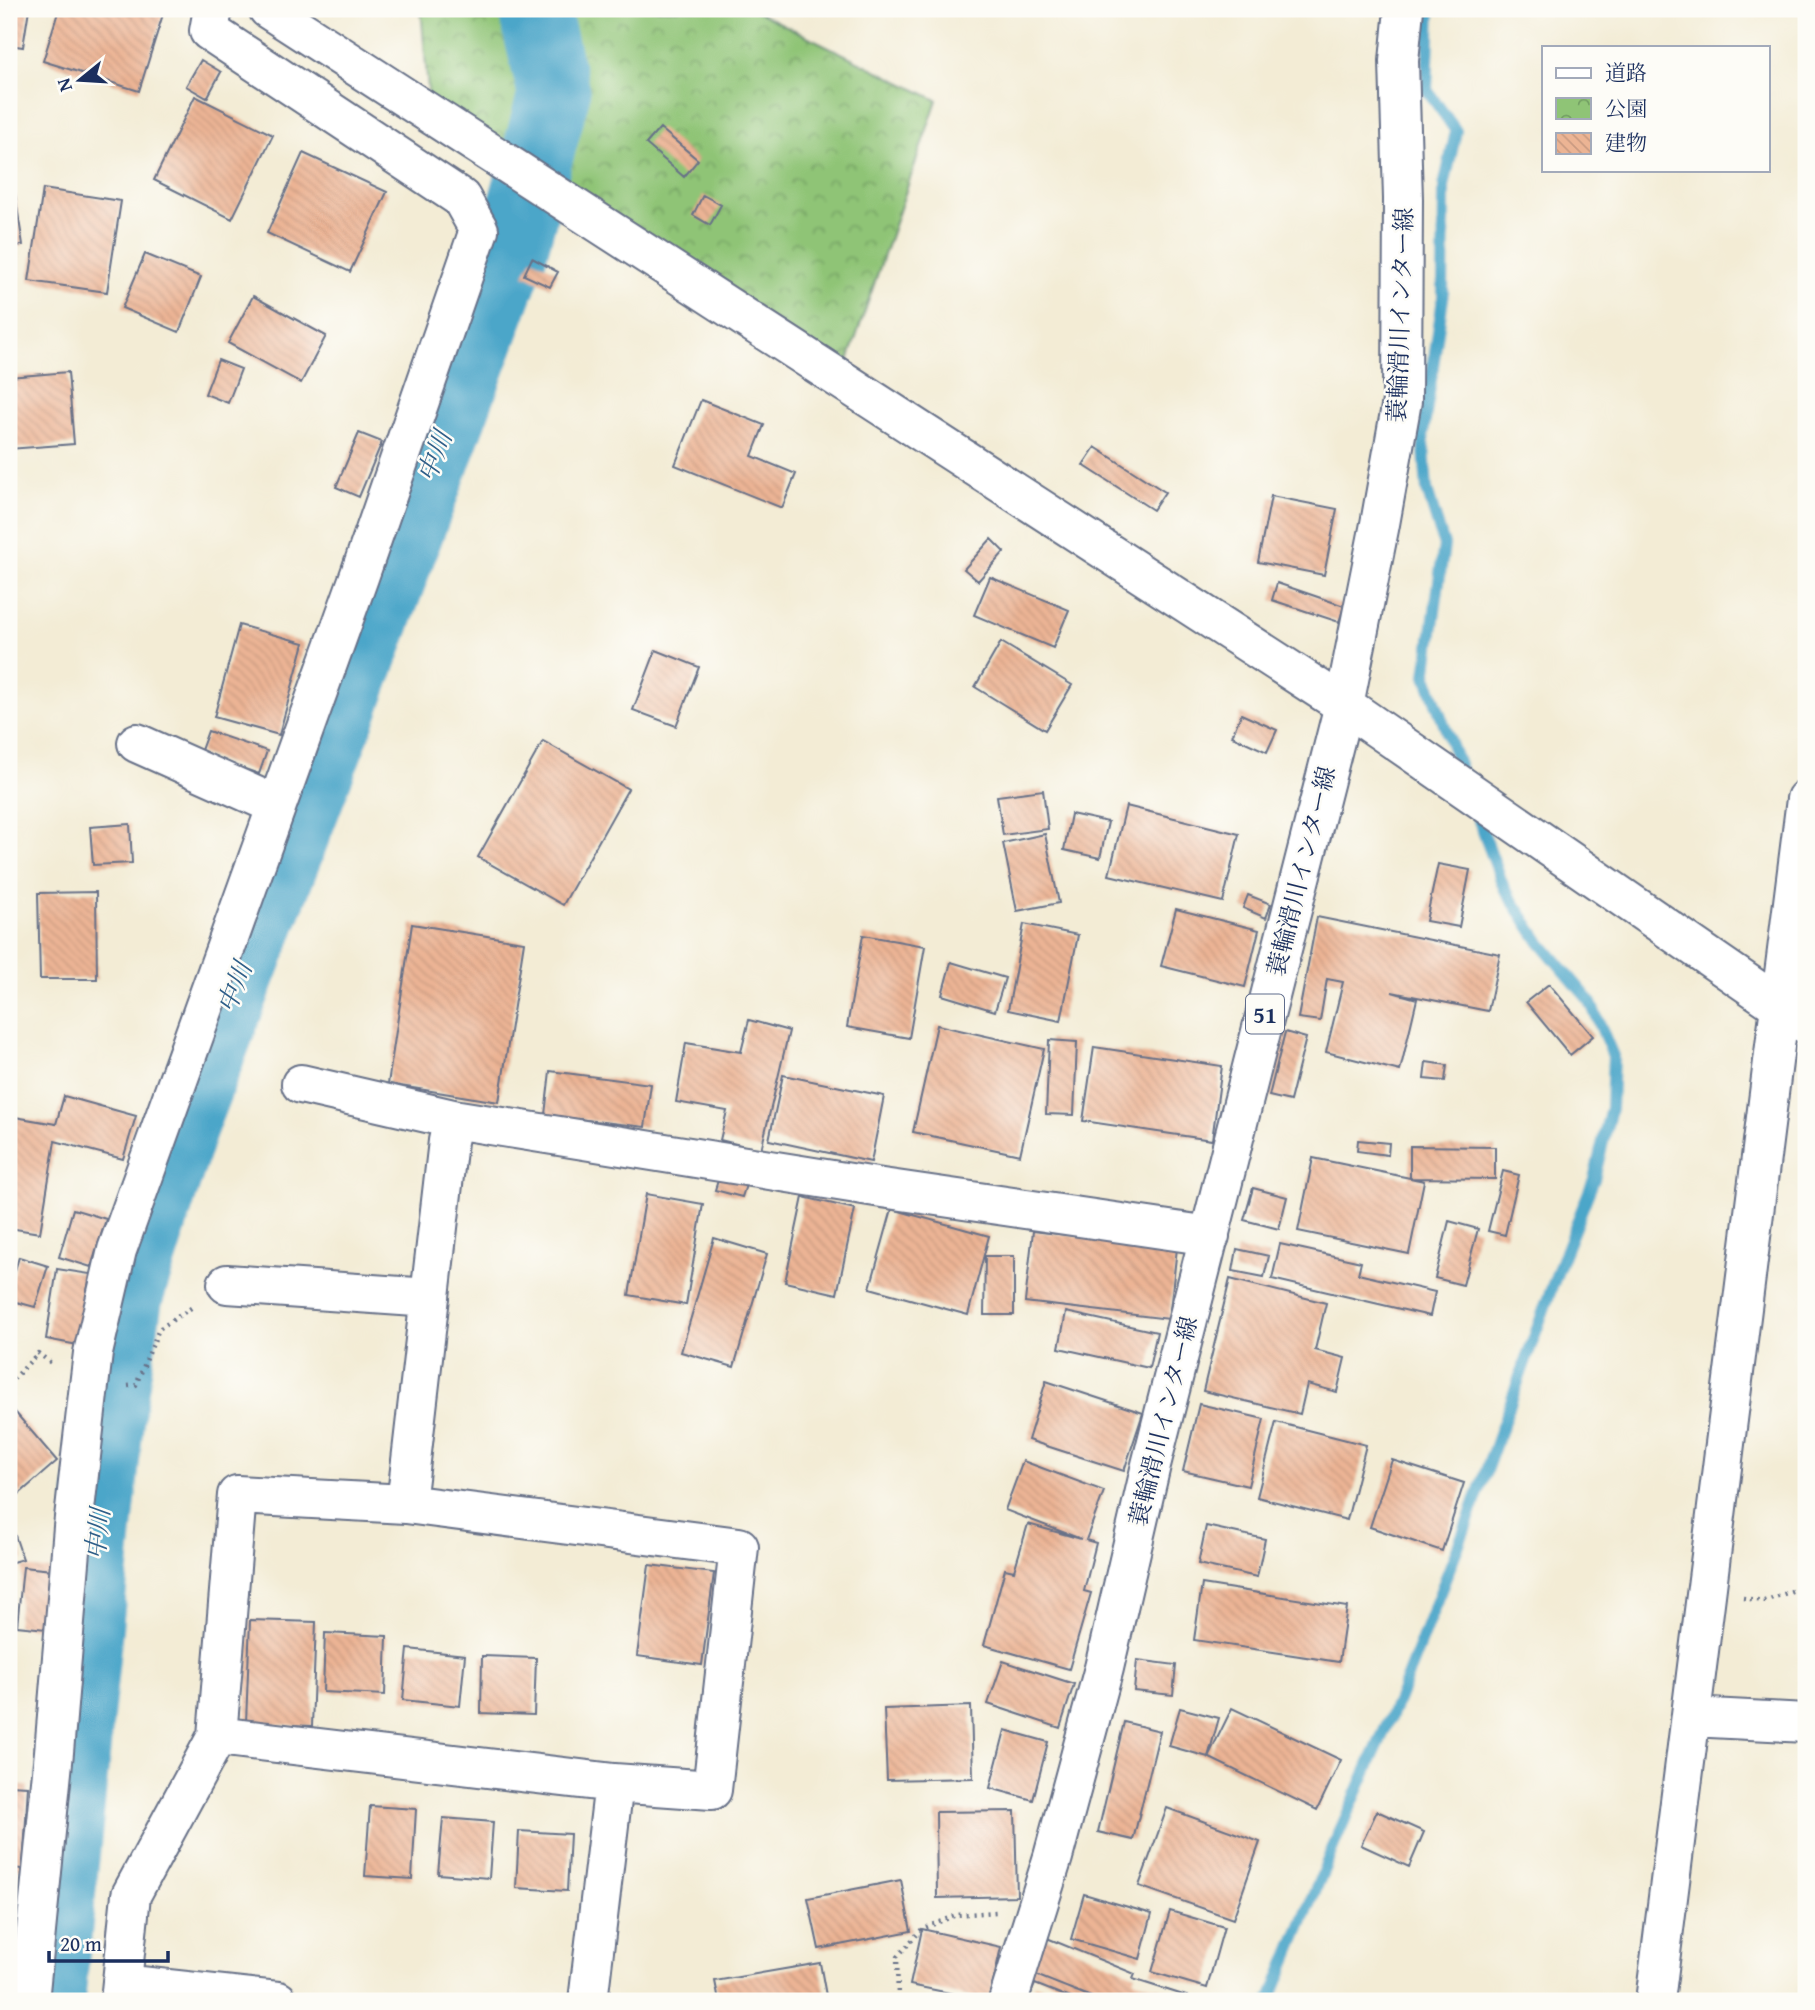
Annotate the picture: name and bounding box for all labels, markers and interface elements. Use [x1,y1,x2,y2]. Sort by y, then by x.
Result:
north arrow [46,46,116,116]
legend [1542,46,1770,172]
text: 道路 [1605,57,1647,88]
text: N [48,75,79,96]
text: 公園 [1605,93,1647,124]
text: 建物 [1605,127,1647,158]
street label: 蓑輪滑川インター線 [1379,207,1421,423]
water label: 中川 [406,422,463,487]
street label: 蓑輪滑川インター線 [1258,762,1344,980]
water label: 中川 [206,953,263,1018]
road number: 51 [1246,995,1284,1034]
street label: 蓑輪滑川インター線 [1120,1312,1206,1530]
water label: 中川 [75,1503,119,1562]
scale bar [49,1919,168,1963]
text: 20 m [60,1928,102,1959]

